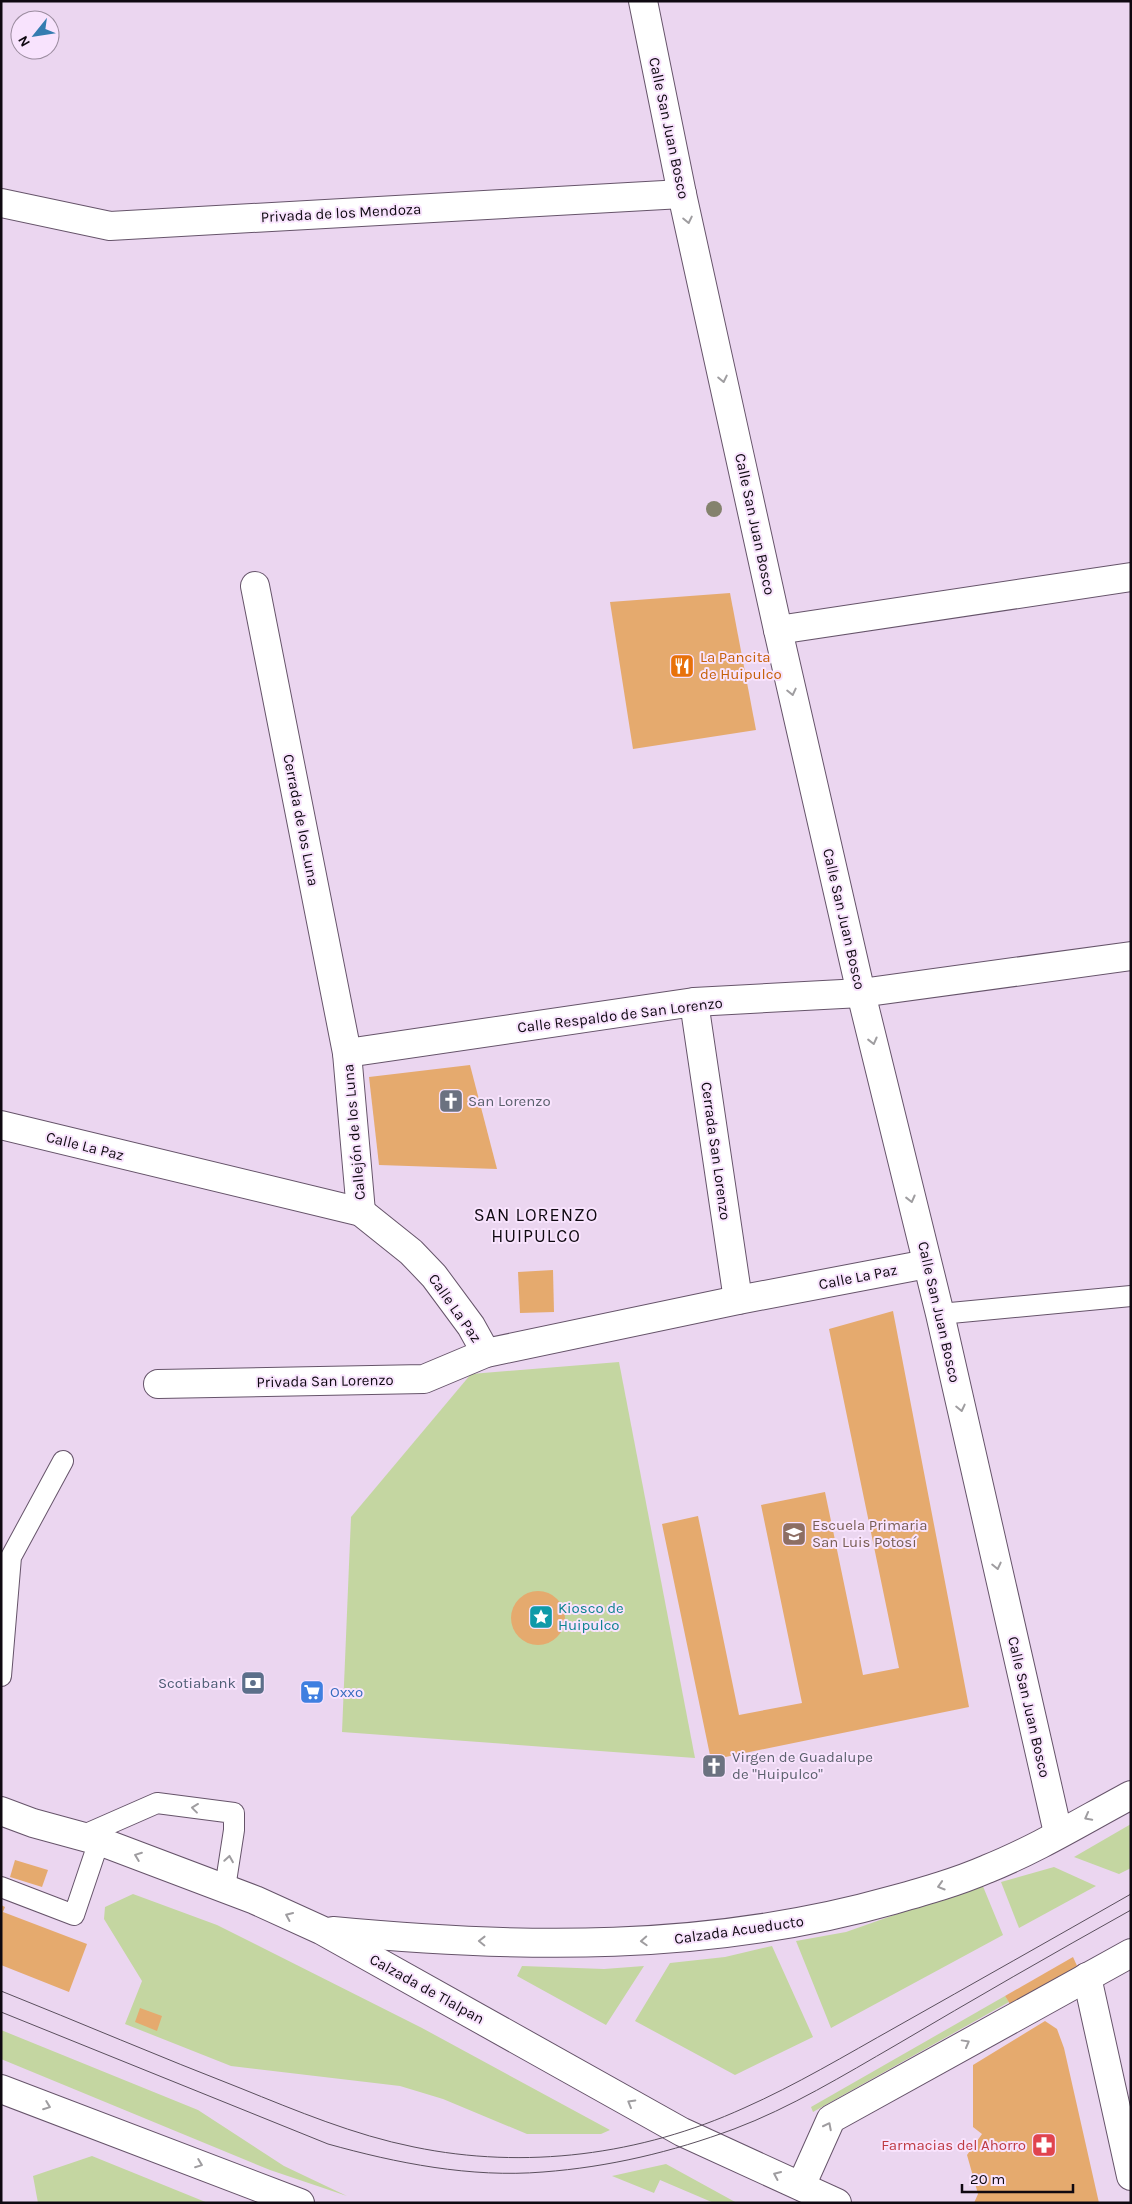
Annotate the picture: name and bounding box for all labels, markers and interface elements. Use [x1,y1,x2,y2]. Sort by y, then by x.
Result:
north arrow [10,10,60,60]
text: N [14,33,34,50]
street label: Calle San Juan Bosco [645,56,693,200]
street label: Privada de los Mendoza [260,200,422,226]
one-way arrow [682,216,693,225]
one-way arrow [717,375,728,384]
street label: Calle San Juan Bosco [731,452,779,596]
place label: La Pancita de Huipulco [700,648,782,683]
restaurant icon: La Pancita de Huipulco [669,653,695,679]
one-way arrow [786,687,797,696]
street label: Cerrada de los Luna [279,752,323,888]
street label: Calle San Juan Bosco [819,847,869,991]
street label: Calle Respaldo de San Lorenzo [516,993,724,1037]
one-way arrow [867,1036,877,1044]
street label: Callejón de los Luna [339,1063,369,1201]
street label: Cerrada San Lorenzo [697,1081,735,1221]
church icon: San Lorenzo [438,1088,464,1114]
place label: San Lorenzo [468,1092,551,1110]
street label: Calle La Paz [44,1128,126,1164]
one-way arrow [906,1194,916,1202]
district label: SAN LORENZO HUIPULCO [474,1204,598,1247]
street label: Calle San Juan Bosco [914,1240,964,1384]
street label: Calle La Paz [817,1261,899,1293]
street label: Calle La Paz [425,1270,485,1346]
street label: Privada San Lorenzo [256,1371,394,1391]
one-way arrow [956,1403,966,1412]
place label: Escuela Primaria San Luis Potosí [812,1516,928,1551]
school or university icon: Escuela Primaria San Luis Potosí [781,1521,807,1547]
one-way arrow [991,1562,1002,1571]
place label: Kiosco de Huipulco [558,1599,624,1634]
place icon: Kiosco de Huipulco [528,1604,554,1630]
street label: Calle San Juan Bosco [1004,1635,1054,1779]
bank icon: Scotiabank [240,1670,266,1696]
place label: Scotiabank [158,1674,236,1692]
supermarket icon: Oxxo [299,1679,325,1705]
place label: Oxxo [330,1683,363,1701]
place label: Virgen de Guadalupe de "Huipulco" [732,1748,873,1783]
church icon: Virgen de Guadalupe de "Huipulco" [701,1753,727,1779]
one-way arrow [191,1803,199,1814]
one-way arrow [1084,1811,1093,1821]
one-way arrow [135,1851,143,1861]
one-way arrow [224,1855,234,1864]
one-way arrow [937,1881,945,1891]
one-way arrow [285,1911,294,1922]
street label: Calzada Acueducto [673,1912,805,1948]
one-way arrow [478,1936,486,1947]
one-way arrow [640,1936,648,1947]
street label: Calzada de Tlalpan [367,1950,487,2028]
one-way arrow [961,2040,970,2050]
one-way arrow [628,2099,637,2109]
one-way arrow [42,2100,51,2111]
one-way arrow [822,2122,832,2131]
pharmacy icon: Farmacias del Ahorro [1031,2132,1057,2158]
place label: Farmacias del Ahorro [881,2136,1026,2154]
one-way arrow [194,2158,203,2168]
scale bar [962,2162,1073,2194]
text: 20 m [970,2170,1005,2188]
one-way arrow [773,2171,782,2182]

